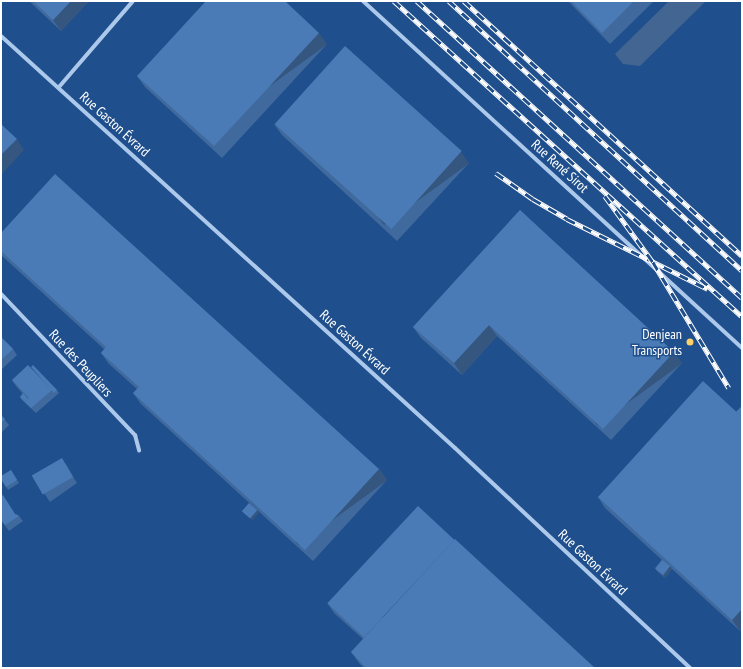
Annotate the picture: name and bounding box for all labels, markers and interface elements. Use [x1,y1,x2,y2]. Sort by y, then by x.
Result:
street label: Rue Gaston Évrard [77,88,153,160]
street label: Rue René Sirot [528,136,592,196]
street label: Rue Gaston Évrard [317,306,393,378]
street label: Rue des Peupliers [46,326,116,400]
place label: Denjean Transports [632,326,682,358]
marker: Denjean Transports [685,337,695,347]
street label: Rue Gaston Évrard [555,526,631,598]

